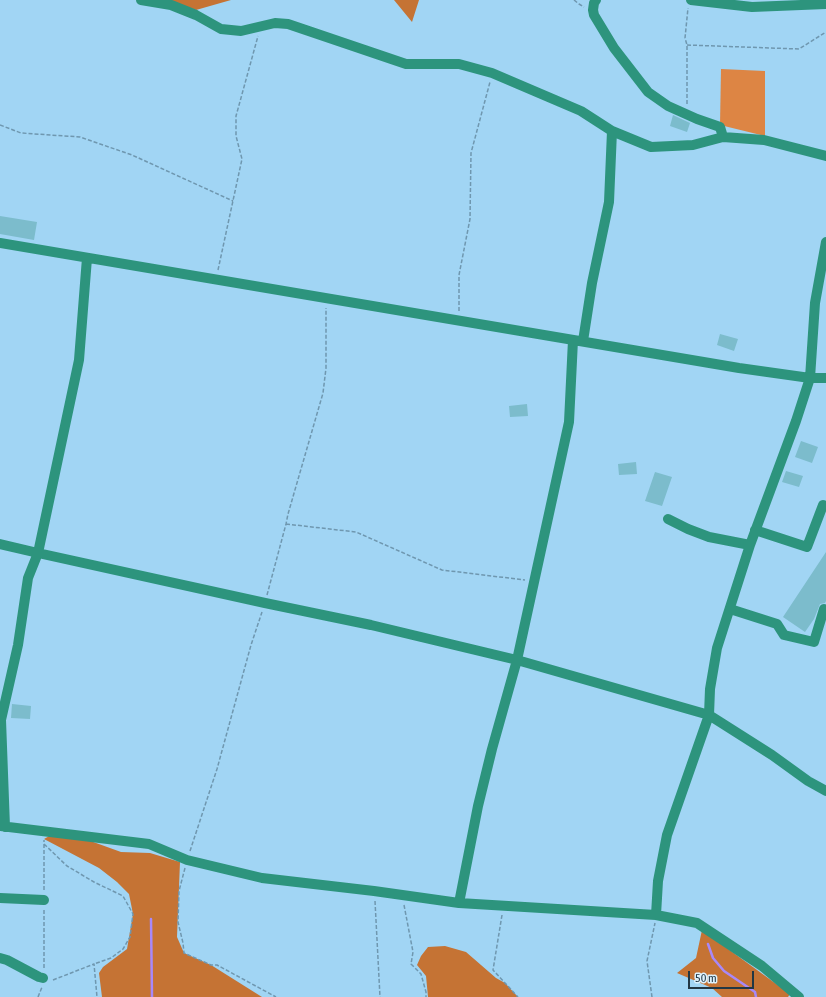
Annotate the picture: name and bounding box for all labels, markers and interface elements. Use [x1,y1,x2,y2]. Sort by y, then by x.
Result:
scale bar [690,963,756,989]
text: 50 m [695,971,717,985]

